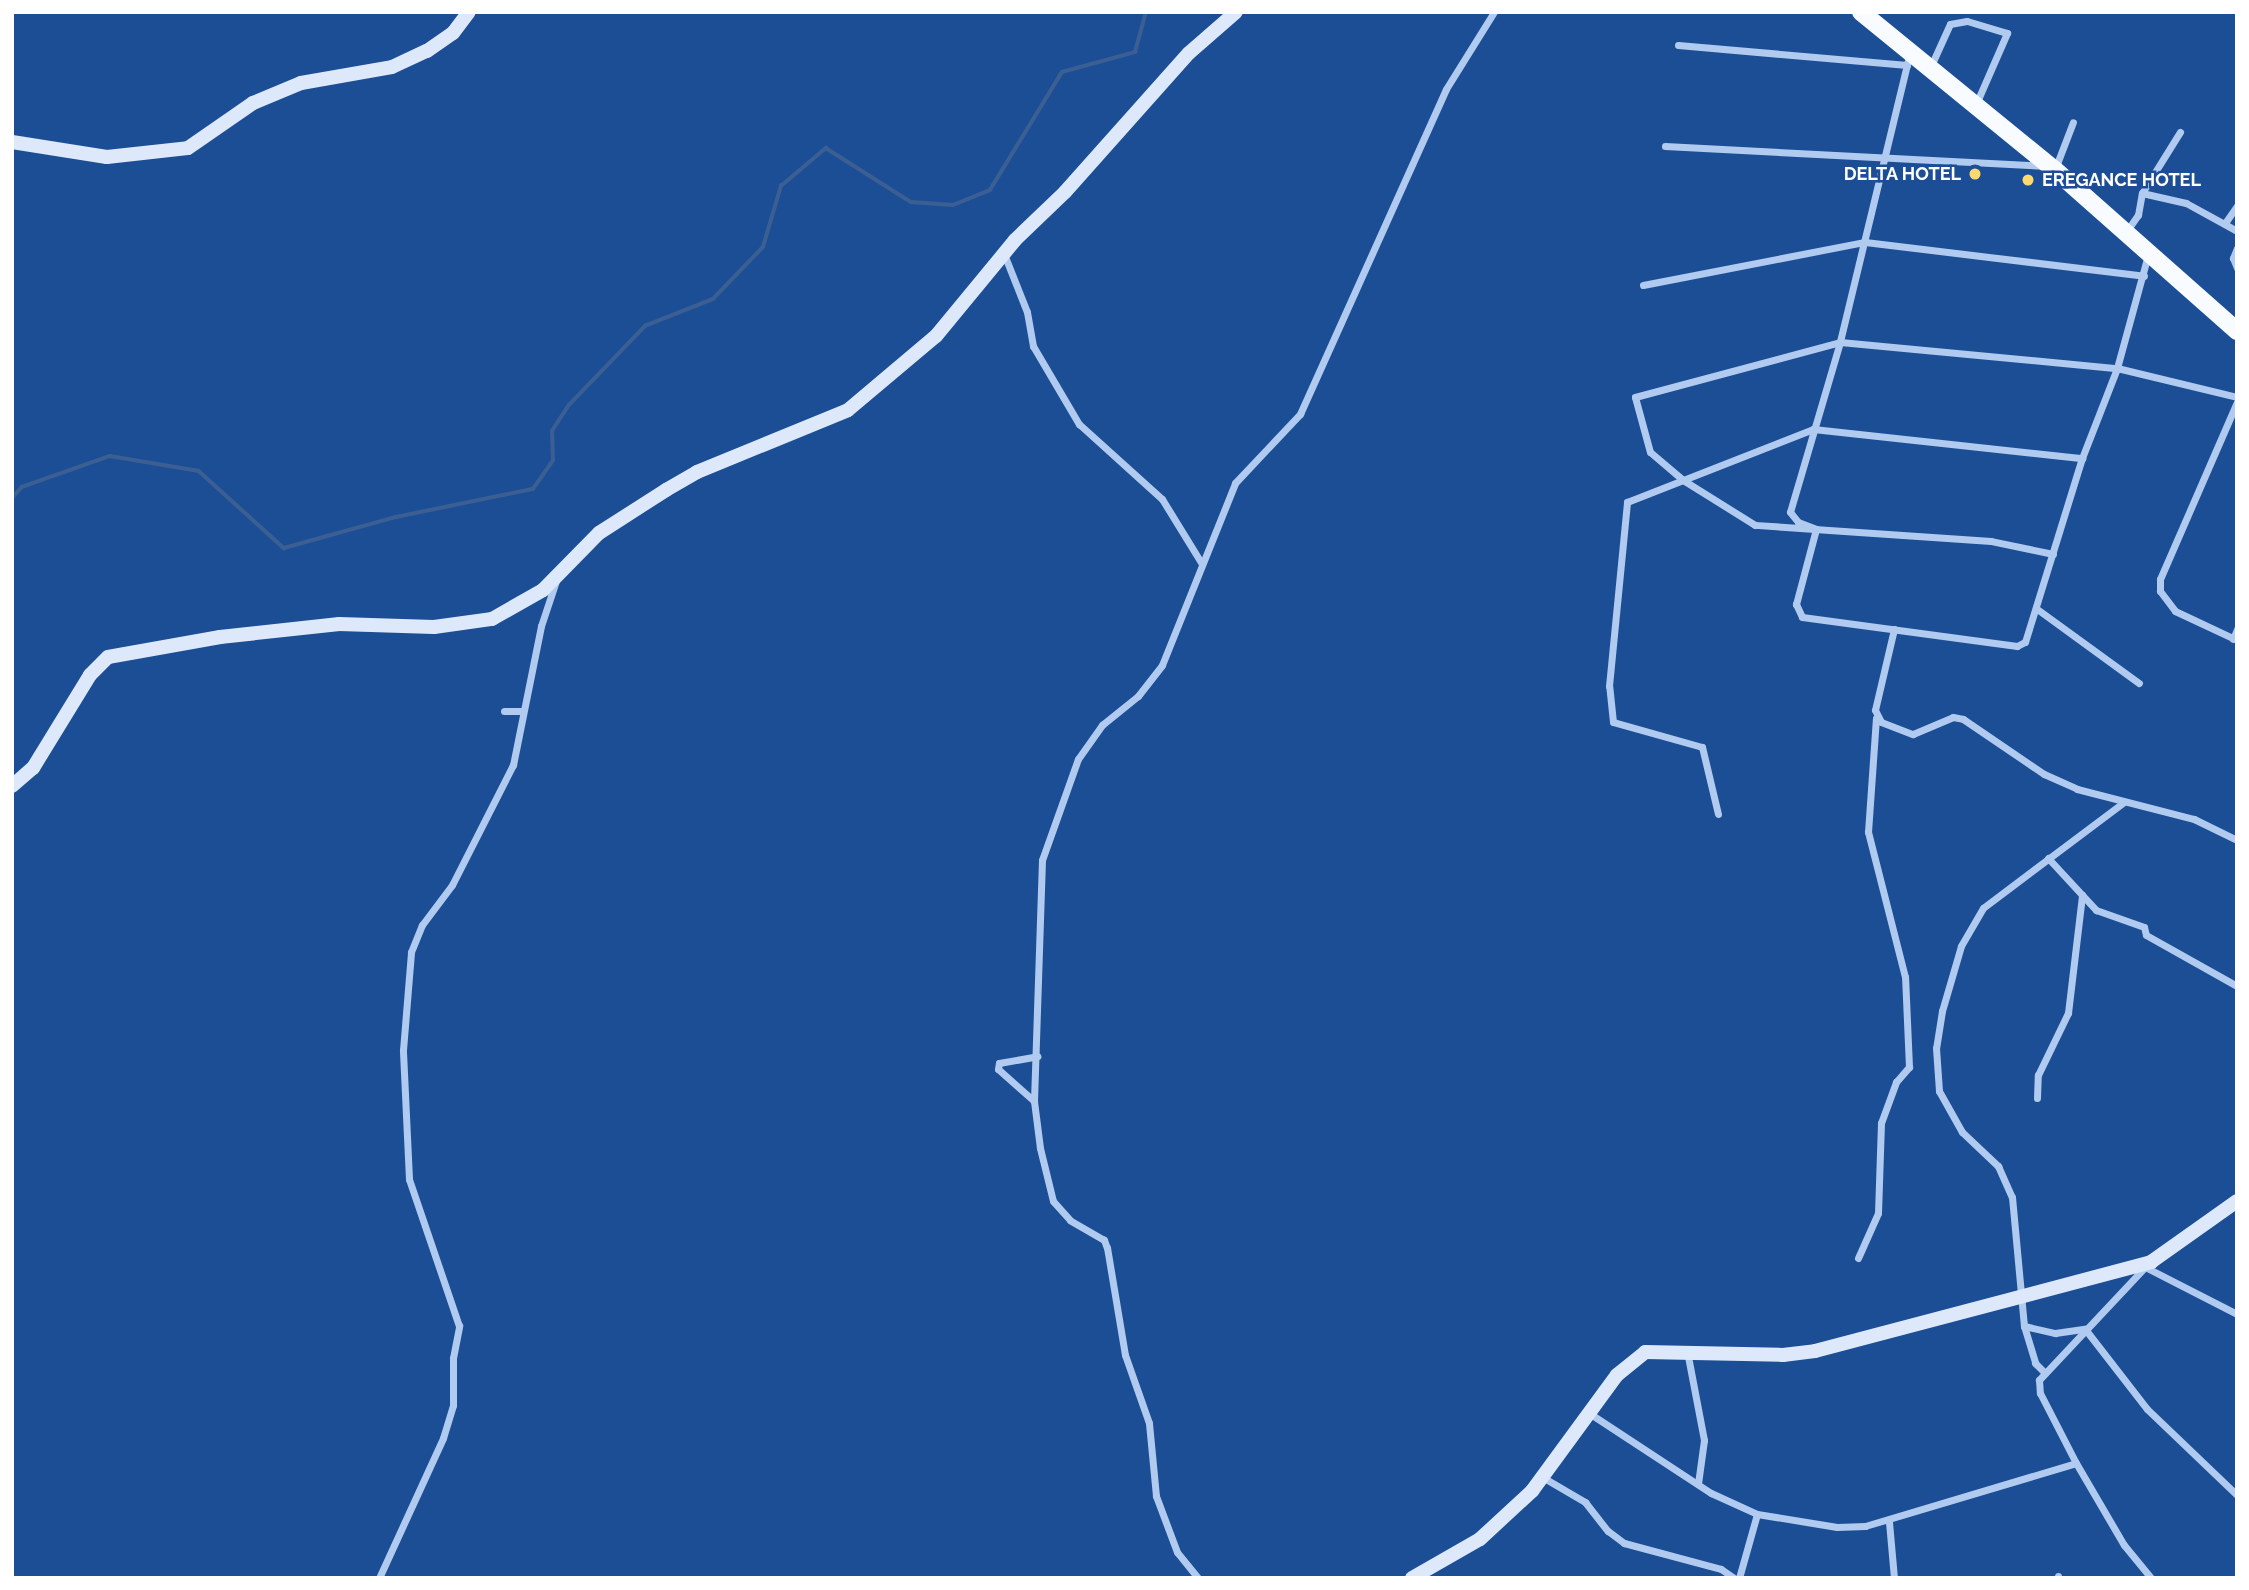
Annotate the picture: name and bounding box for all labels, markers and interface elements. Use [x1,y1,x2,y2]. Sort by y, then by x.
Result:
place label: DELTA HOTEL [1843,163,1961,185]
marker: DELTA HOTEL [1967,166,1983,182]
place label: EREGANCE HOTEL [2042,169,2201,191]
marker: EREGANCE HOTEL [2020,172,2036,188]

